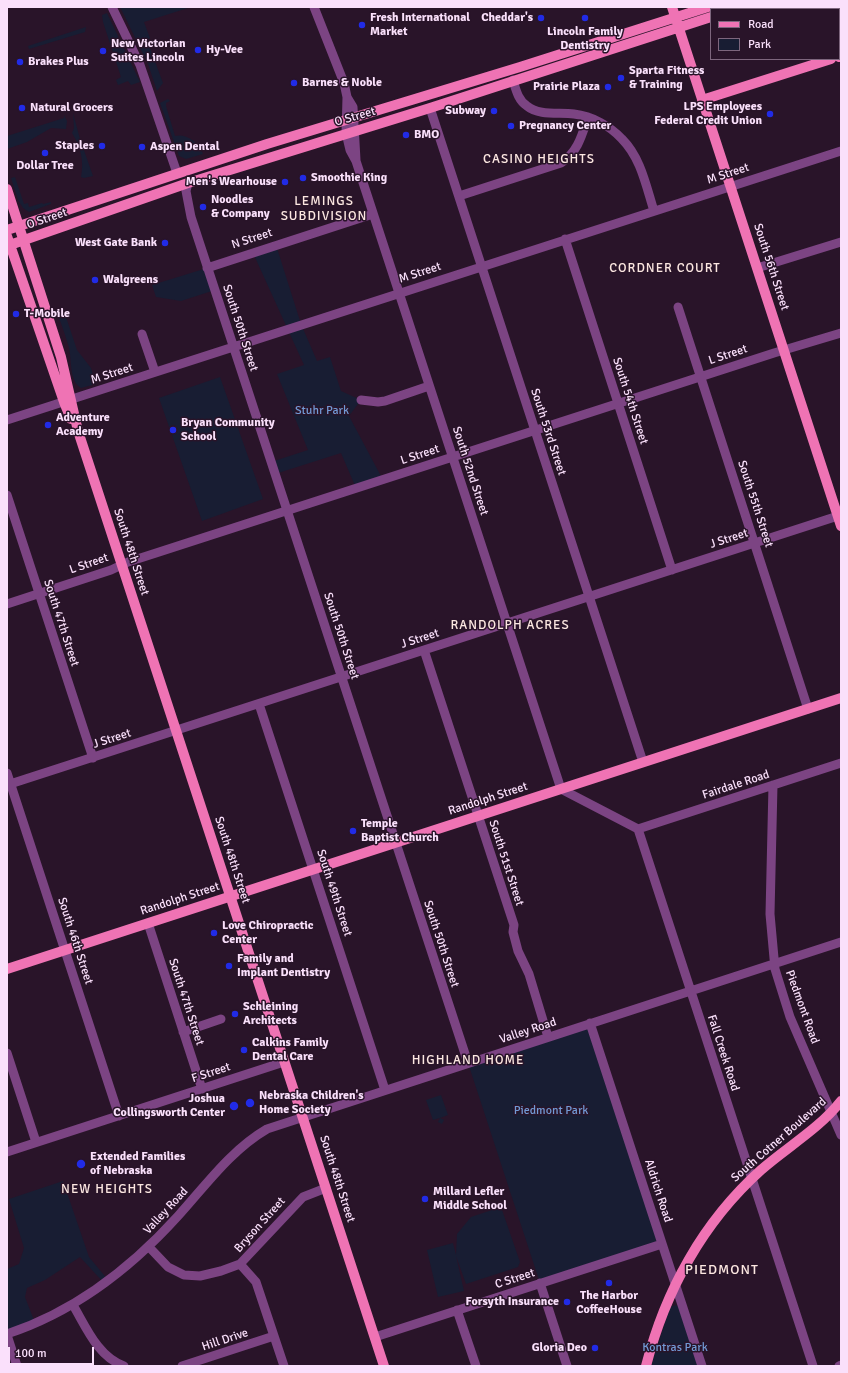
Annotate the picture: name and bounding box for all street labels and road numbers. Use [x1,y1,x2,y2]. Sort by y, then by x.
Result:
street label: O Street [333,104,377,130]
street label: M Street [705,160,751,188]
street label: O Street [25,205,69,233]
street label: South 56th Street [750,222,792,312]
street label: N Street [230,226,274,252]
street label: M Street [397,259,443,287]
street label: South 50th Street [219,283,261,373]
street label: L Street [707,342,749,368]
street label: South 54th Street [609,356,651,446]
street label: M Street [89,360,135,388]
street label: South 53rd Street [527,387,569,477]
street label: South 52nd Street [449,425,491,517]
street label: L Street [399,442,441,468]
street label: South 55th Street [734,459,776,549]
street label: South 48th Street [110,507,152,597]
street label: J Street [708,526,750,552]
street label: L Street [68,551,110,577]
street label: South 47th Street [40,578,82,668]
street label: South 50th Street [320,591,362,681]
street label: J Street [399,626,441,652]
street label: J Street [91,726,133,752]
street label: Fairdale Road [701,767,771,803]
street label: Randolph Street [446,779,530,819]
street label: South 48th Street [211,815,253,905]
street label: South 51st Street [485,818,527,908]
street label: South 49th Street [313,848,355,938]
street label: Randolph Street [138,879,222,919]
street label: South 46th Street [54,896,96,986]
street label: South 50th Street [420,899,462,989]
street label: South 47th Street [165,957,207,1047]
street label: Piedmont Road [782,968,822,1046]
street label: Fall Creek Road [704,1013,742,1093]
street label: Valley Road [498,1015,558,1047]
street label: F Street [190,1060,232,1086]
street label: South Cotner Boulevard [728,1095,830,1185]
street label: South 48th Street [316,1134,358,1224]
street label: Aldrich Road [641,1158,675,1224]
street label: Valley Road [141,1184,191,1238]
street label: Bryson Street [231,1194,289,1256]
street label: C Street [493,1266,537,1292]
street label: Hill Drive [200,1326,250,1354]

